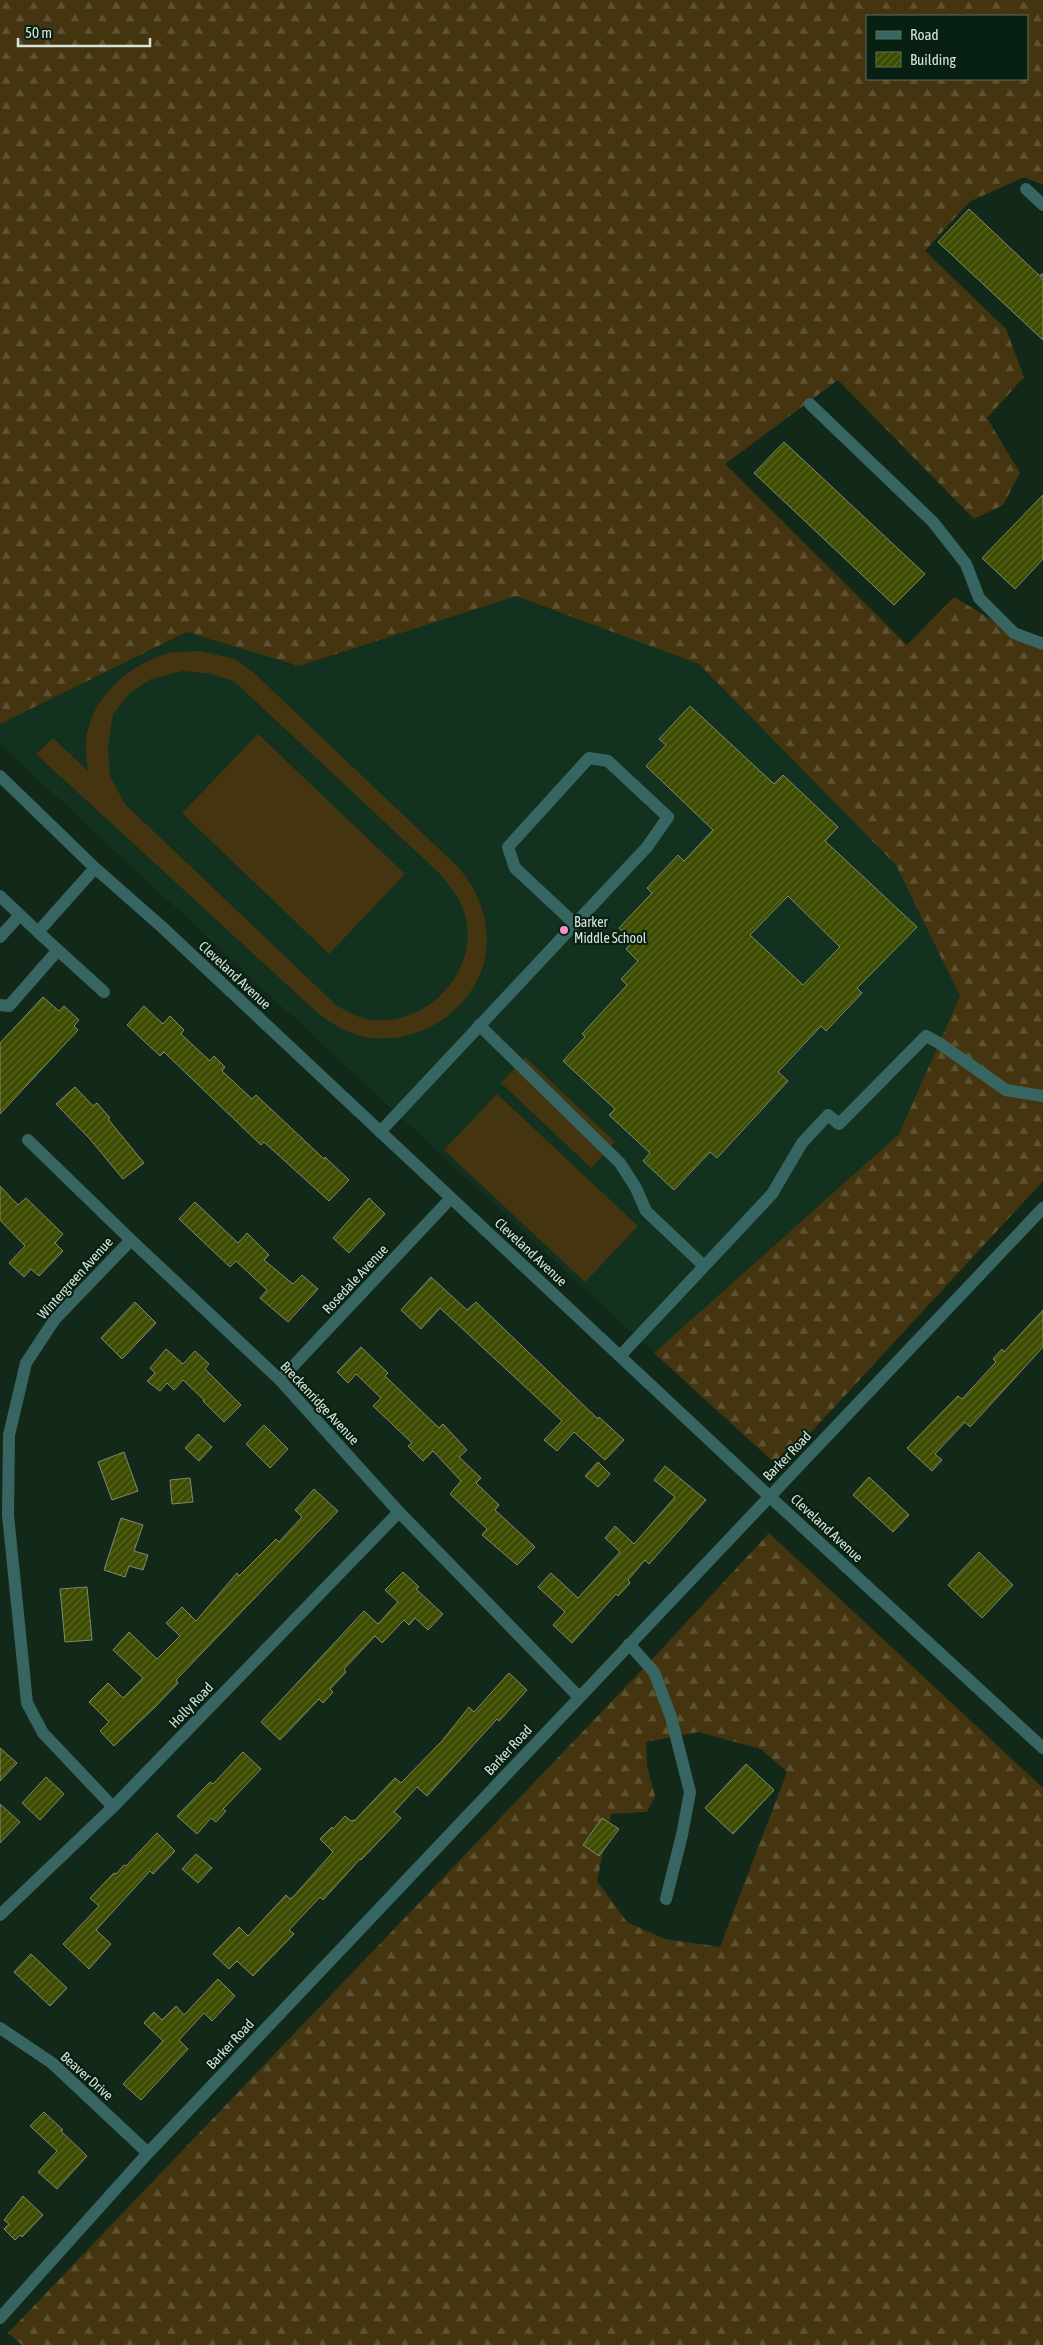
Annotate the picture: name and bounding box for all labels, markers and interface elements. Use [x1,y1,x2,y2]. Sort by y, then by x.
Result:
scale bar [18,15,150,47]
legend [866,15,1028,80]
text: 50 m [25,24,52,41]
text: Road [910,26,939,43]
text: Building [910,51,956,68]
place label: Barker Middle School [574,914,647,946]
marker: Barker Middle School [558,924,570,936]
street label: Cleveland Avenue [196,938,274,1012]
street label: Cleveland Avenue [492,1215,570,1289]
street label: Wintergreen Avenue [34,1234,116,1322]
street label: Rosedale Avenue [319,1241,391,1317]
street label: Breckenridge Avenue [277,1358,363,1448]
street label: Barker Road [760,1428,814,1484]
street label: Cleveland Avenue [788,1491,866,1565]
street label: Holly Road [166,1679,216,1731]
street label: Barker Road [481,1722,535,1778]
street label: Barker Road [203,2016,257,2072]
street label: Beaver Drive [58,2048,116,2104]

